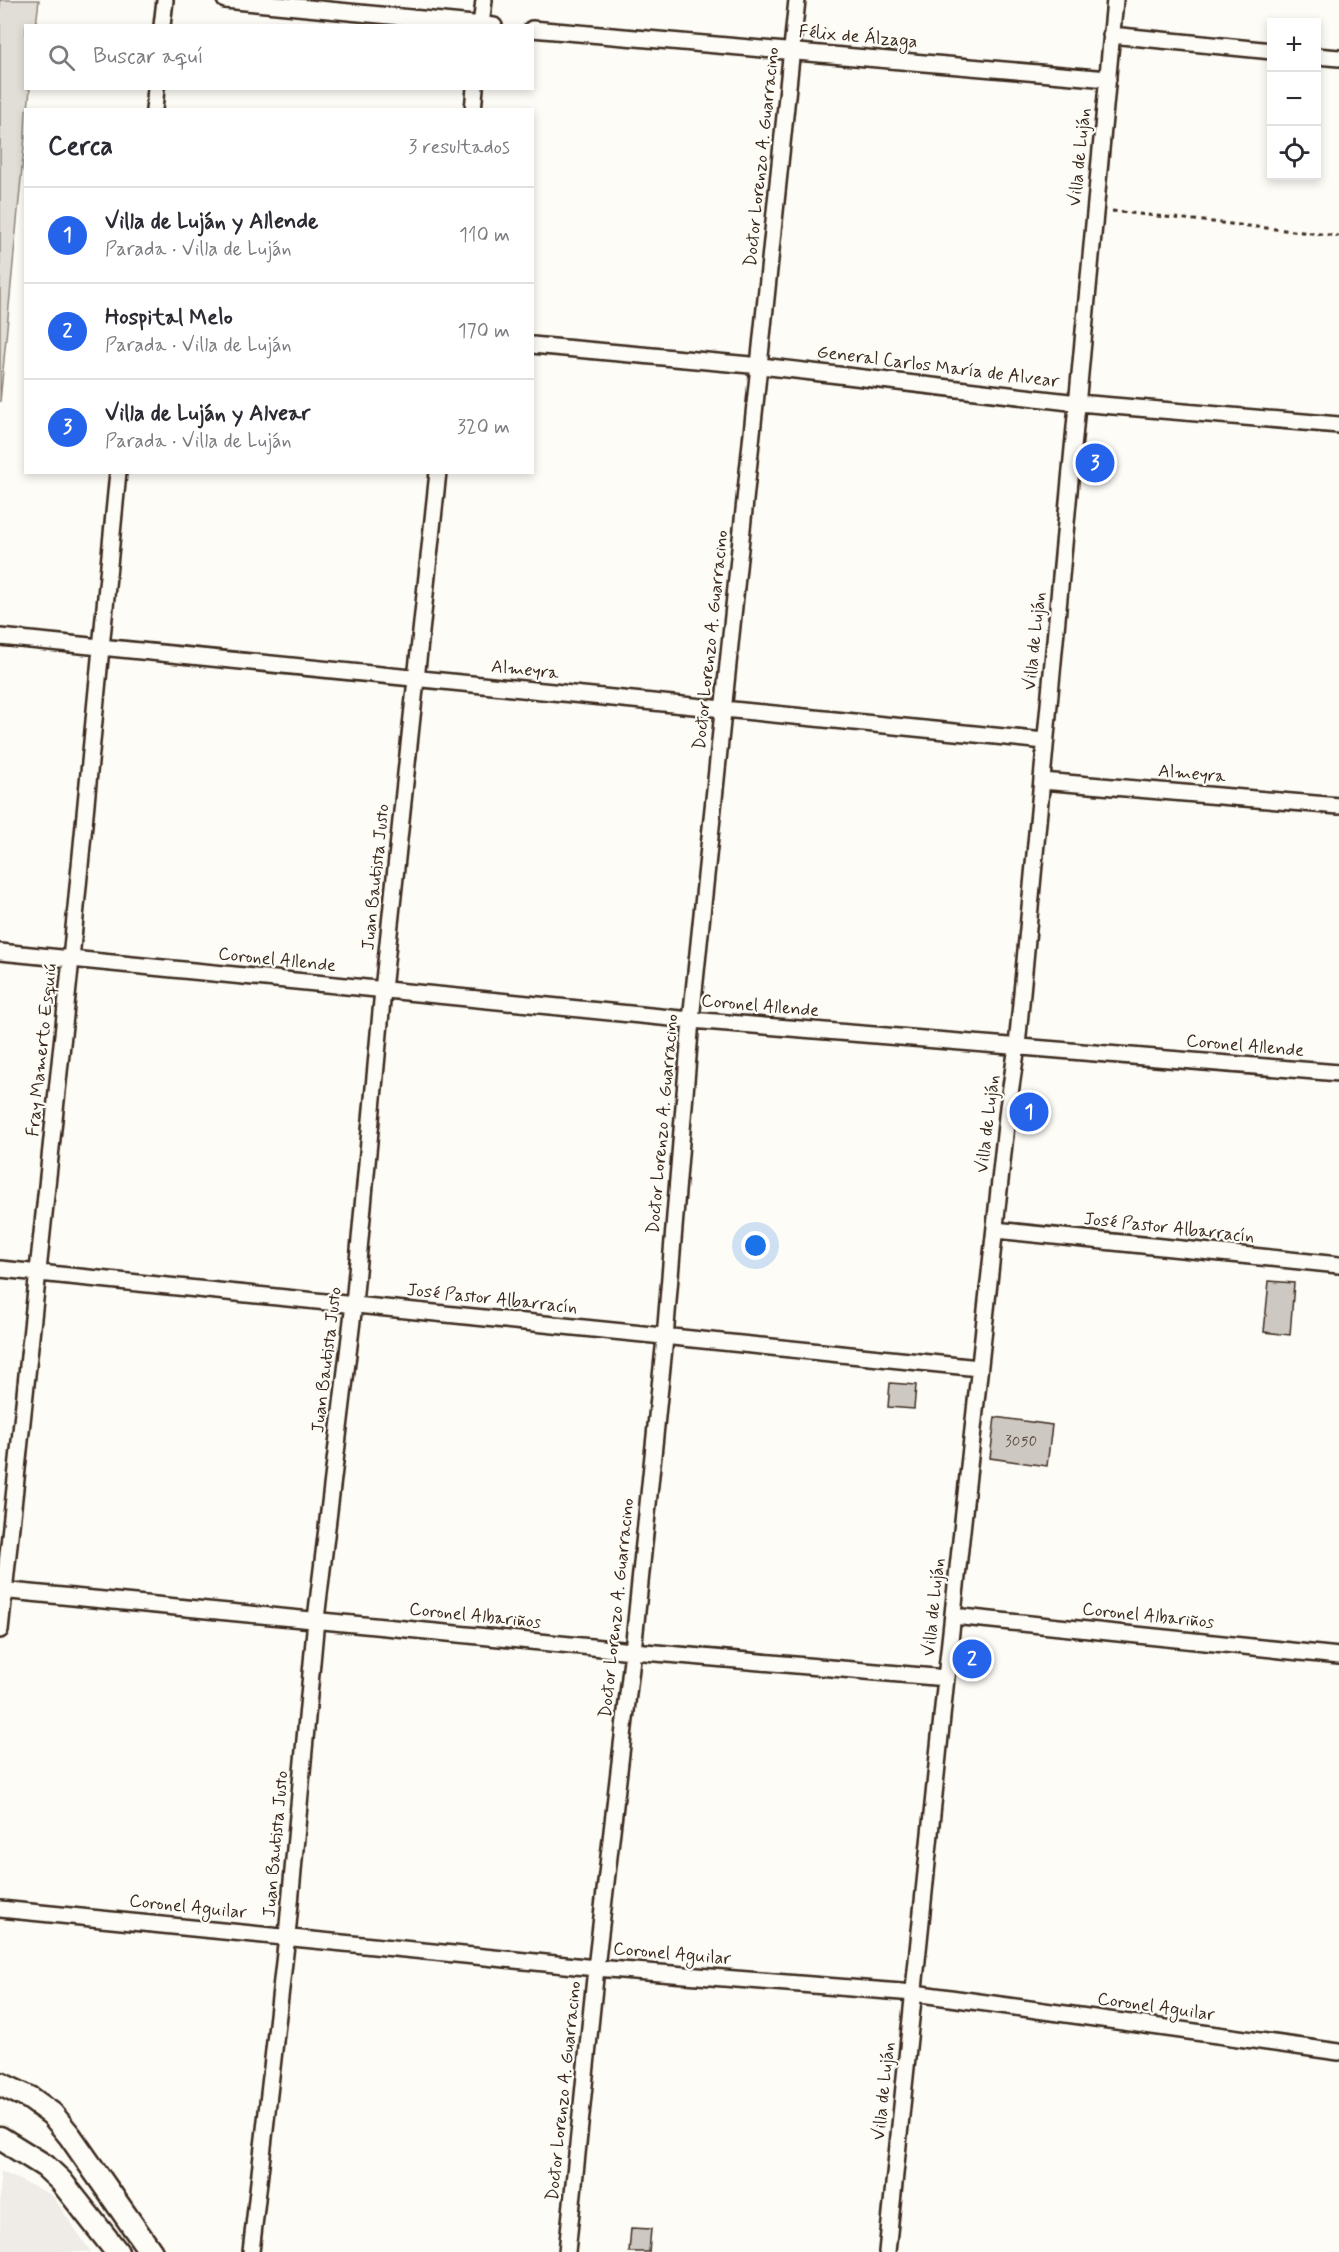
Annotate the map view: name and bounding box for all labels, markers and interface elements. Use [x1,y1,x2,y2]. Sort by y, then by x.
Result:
map controls [1267,18,1321,180]
button: + [1267,18,1321,72]
street label: Félix de Álzaga [797,20,918,55]
search box [24,24,534,90]
icon: search [45,41,78,74]
text: Buscar aquí [93,43,204,71]
street label: Doctor Lorenzo A. Guarracino [739,46,785,268]
button: − [1267,72,1321,126]
street label: Villa de Luján [1063,107,1097,207]
button: locate [1267,126,1321,180]
text: Cerca [48,130,113,164]
text: 3 resultados [408,134,510,161]
text: Villa de Luján y Allende [105,208,318,236]
text: 1 [63,222,72,249]
text: 110 m [459,222,510,249]
text: Parada · Villa de Luján [105,236,292,263]
text: Hospital Melo [105,304,233,332]
text: 2 [63,318,72,345]
text: 170 m [458,318,510,345]
text: Parada · Villa de Luján [105,332,292,359]
street label: General Carlos María de Alvear [815,340,1061,394]
text: Villa de Luján y Alvear [105,400,310,428]
text: 3 [63,414,72,441]
text: 320 m [457,414,510,441]
text: Parada · Villa de Luján [105,428,292,455]
pin: 3 [1076,440,1114,486]
street label: Doctor Lorenzo A. Guarracino [688,529,734,751]
street label: Villa de Luján [1018,591,1052,691]
street label: Almeyra [490,655,560,685]
street label: Almeyra [1157,759,1227,789]
street label: Juan Bautista Justo [356,803,396,951]
street label: Coronel Allende [217,942,337,978]
street label: Fray Mamerto Esquiú [21,962,63,1138]
street label: Coronel Allende [700,989,820,1023]
street label: Doctor Lorenzo A. Guarracino [641,1013,685,1235]
street label: Coronel Allende [1185,1029,1305,1063]
street label: Villa de Luján [970,1074,1006,1174]
pin: 1 [1010,1090,1048,1134]
street label: José Pastor Albarracín [1083,1207,1255,1249]
your location [741,1231,770,1260]
street label: José Pastor Albarracín [406,1278,578,1320]
street label: Juan Bautista Justo [306,1286,348,1434]
house number: 3050 [1005,1432,1037,1452]
street label: Doctor Lorenzo A. Guarracino [594,1497,640,1719]
street label: Villa de Luján [917,1557,951,1657]
street label: Coronel Albariños [408,1597,542,1635]
street label: Coronel Albariños [1081,1597,1215,1635]
pin: 2 [952,1636,992,1682]
street label: Juan Bautista Justo [258,1770,294,1918]
street label: Coronel Aguilar [128,1889,249,1926]
street label: Coronel Aguilar [612,1937,732,1972]
street label: Doctor Lorenzo A. Guarracino [541,1980,587,2202]
street label: Coronel Aguilar [1096,1987,1217,2028]
street label: Villa de Luján [867,2041,901,2141]

